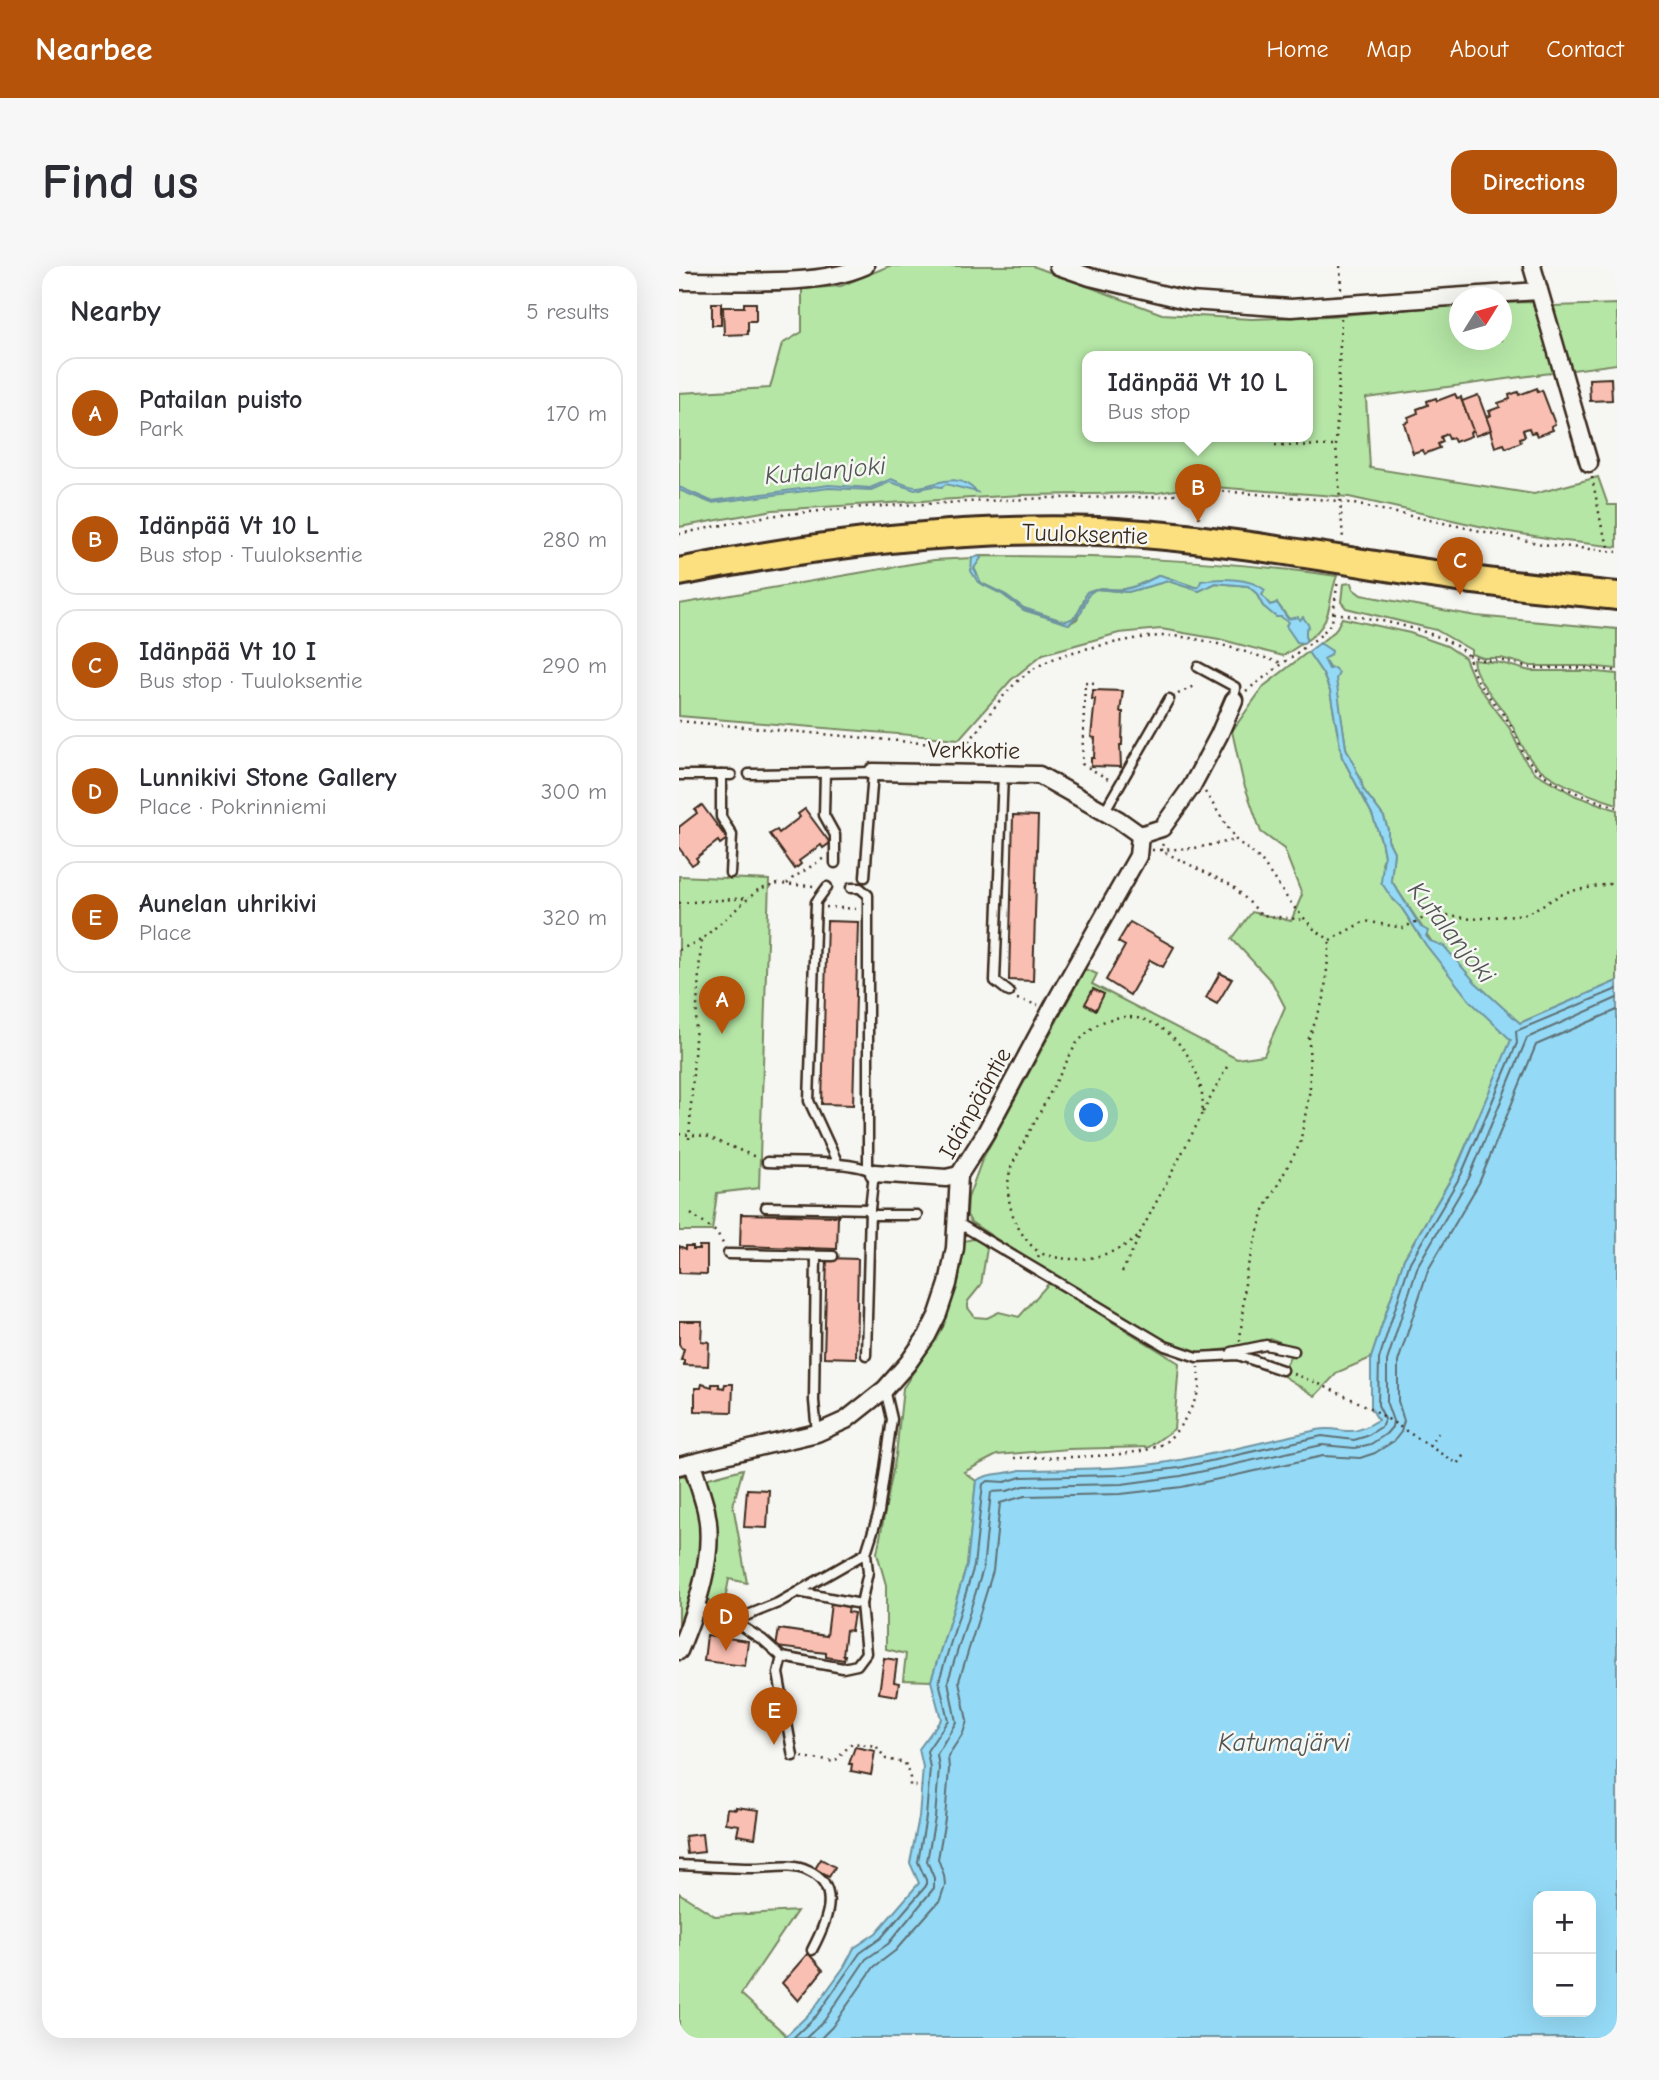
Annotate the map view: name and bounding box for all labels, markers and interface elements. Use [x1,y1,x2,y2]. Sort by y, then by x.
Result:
text: Nearbee [35,30,153,68]
text: Home [1267,35,1328,63]
text: Map [1366,35,1412,63]
text: About [1450,35,1508,63]
text: Contact [1546,35,1624,63]
button: Directions [1451,150,1617,214]
text: Find us [42,154,198,210]
north arrow [1449,287,1512,350]
text: Nearby [70,294,161,329]
text: 5 results [526,298,609,325]
popup [1082,351,1313,442]
text: Idänpää Vt 10 L [1107,368,1288,398]
text: Patailan puisto [139,385,302,415]
text: Bus stop [1107,398,1191,425]
text: A [89,400,101,427]
text: 170 m [546,400,607,427]
text: Park [139,415,183,442]
water label: Kutalanjoki [763,451,888,491]
pin: B [1175,464,1221,522]
text: Idänpää Vt 10 L [139,511,319,541]
street label: Tuuloksentie [1021,518,1149,550]
text: B [88,526,102,553]
text: 280 m [542,526,607,553]
pin: C [1437,537,1483,595]
text: Bus stop · Tuuloksentie [139,541,362,568]
text: Idänpää Vt 10 I [139,637,316,667]
text: C [88,652,102,679]
text: 290 m [542,652,607,679]
text: Bus stop · Tuuloksentie [139,667,362,694]
street label: Verkkotie [927,735,1021,765]
text: Lunnikivi Stone Gallery [139,763,397,793]
text: D [88,778,102,805]
text: 300 m [541,778,607,805]
text: Place · Pokrinniemi [139,793,327,820]
water label: Kutalanjoki [1401,876,1502,990]
text: Aunelan uhrikivi [139,889,317,919]
text: E [88,904,102,931]
text: 320 m [543,904,607,931]
text: Place [139,919,191,946]
pin: A [699,976,745,1034]
street label: Idänpääntie [933,1042,1017,1164]
your location [1074,1098,1108,1132]
pin: D [703,1593,749,1651]
pin: E [751,1687,797,1745]
water label: Katumajärvi [1218,1728,1351,1758]
map controls [1533,1891,1596,2017]
button: + [1533,1891,1596,1954]
button: − [1533,1954,1596,2017]

